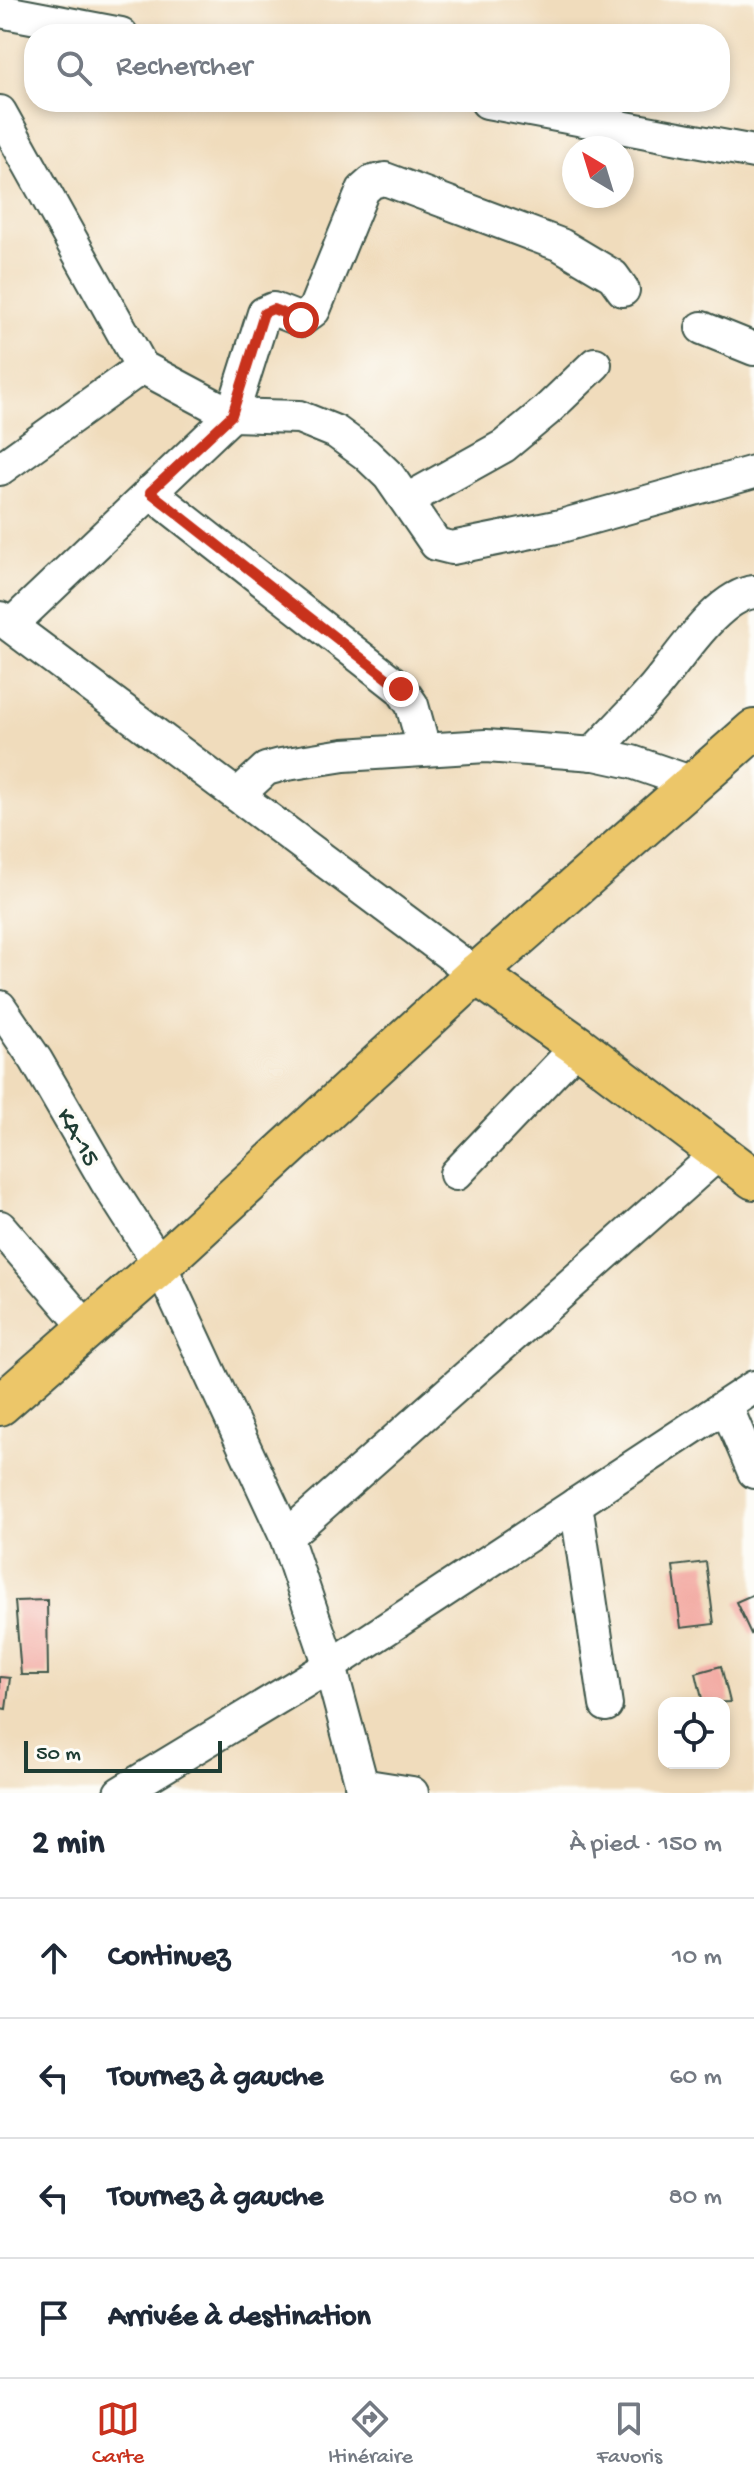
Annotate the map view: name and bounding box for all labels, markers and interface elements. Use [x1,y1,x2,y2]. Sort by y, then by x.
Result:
search box [24,24,730,112]
icon: search [52,46,96,90]
text: Rechercher [116,51,252,86]
north arrow [562,136,634,208]
route start [283,302,319,338]
route end [383,671,419,707]
street label: KA-15 [47,1104,105,1173]
map controls [658,1697,730,1769]
button: locate [658,1697,730,1769]
scale bar [24,1737,222,1773]
text: 50 m [36,1742,81,1768]
text: 2 min [32,1825,104,1865]
text: À pied · 150 m [569,1830,722,1861]
icon: ahead [32,1936,76,1980]
text: Continuez [108,1941,230,1976]
text: 10 m [672,1943,722,1974]
icon: left [32,2056,76,2100]
text: Tournez à gauche [108,2061,323,2096]
text: 60 m [669,2063,722,2094]
icon: left [32,2176,76,2220]
text: Tournez à gauche [108,2181,323,2216]
text: 80 m [668,2183,722,2214]
icon: arrive [32,2296,76,2340]
text: Arrivée à destination [108,2301,371,2336]
tab: Carte [92,2397,144,2471]
tab: Itinéraire [328,2397,413,2471]
tab: Favoris [597,2397,662,2471]

